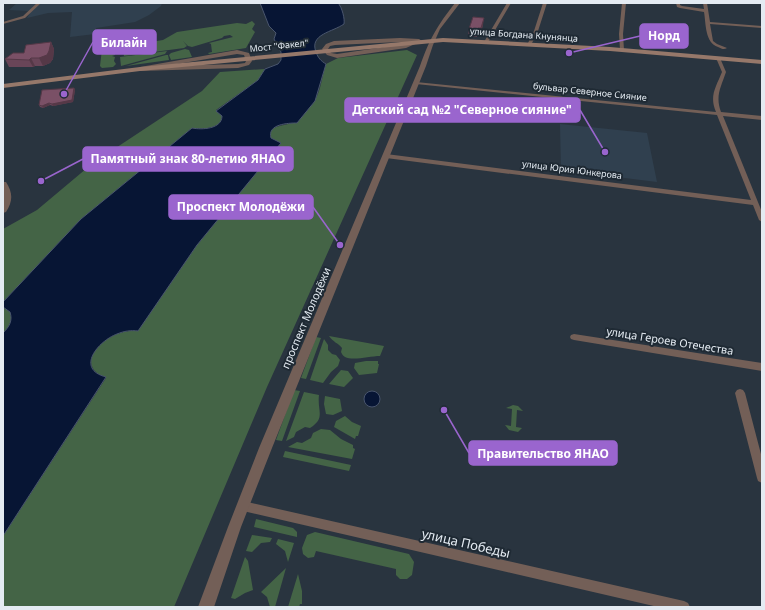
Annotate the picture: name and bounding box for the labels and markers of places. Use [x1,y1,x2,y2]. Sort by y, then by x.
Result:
callout: Норд [640,24,688,48]
callout: Билайн [93,30,156,54]
callout: Детский сад №2 "Северное сияние" [345,98,580,122]
callout: Памятный знак 80-летию ЯНАО [83,147,293,171]
callout: Проспект Молодёжи [169,195,313,219]
callout: Правительство ЯНАО [469,441,617,465]

